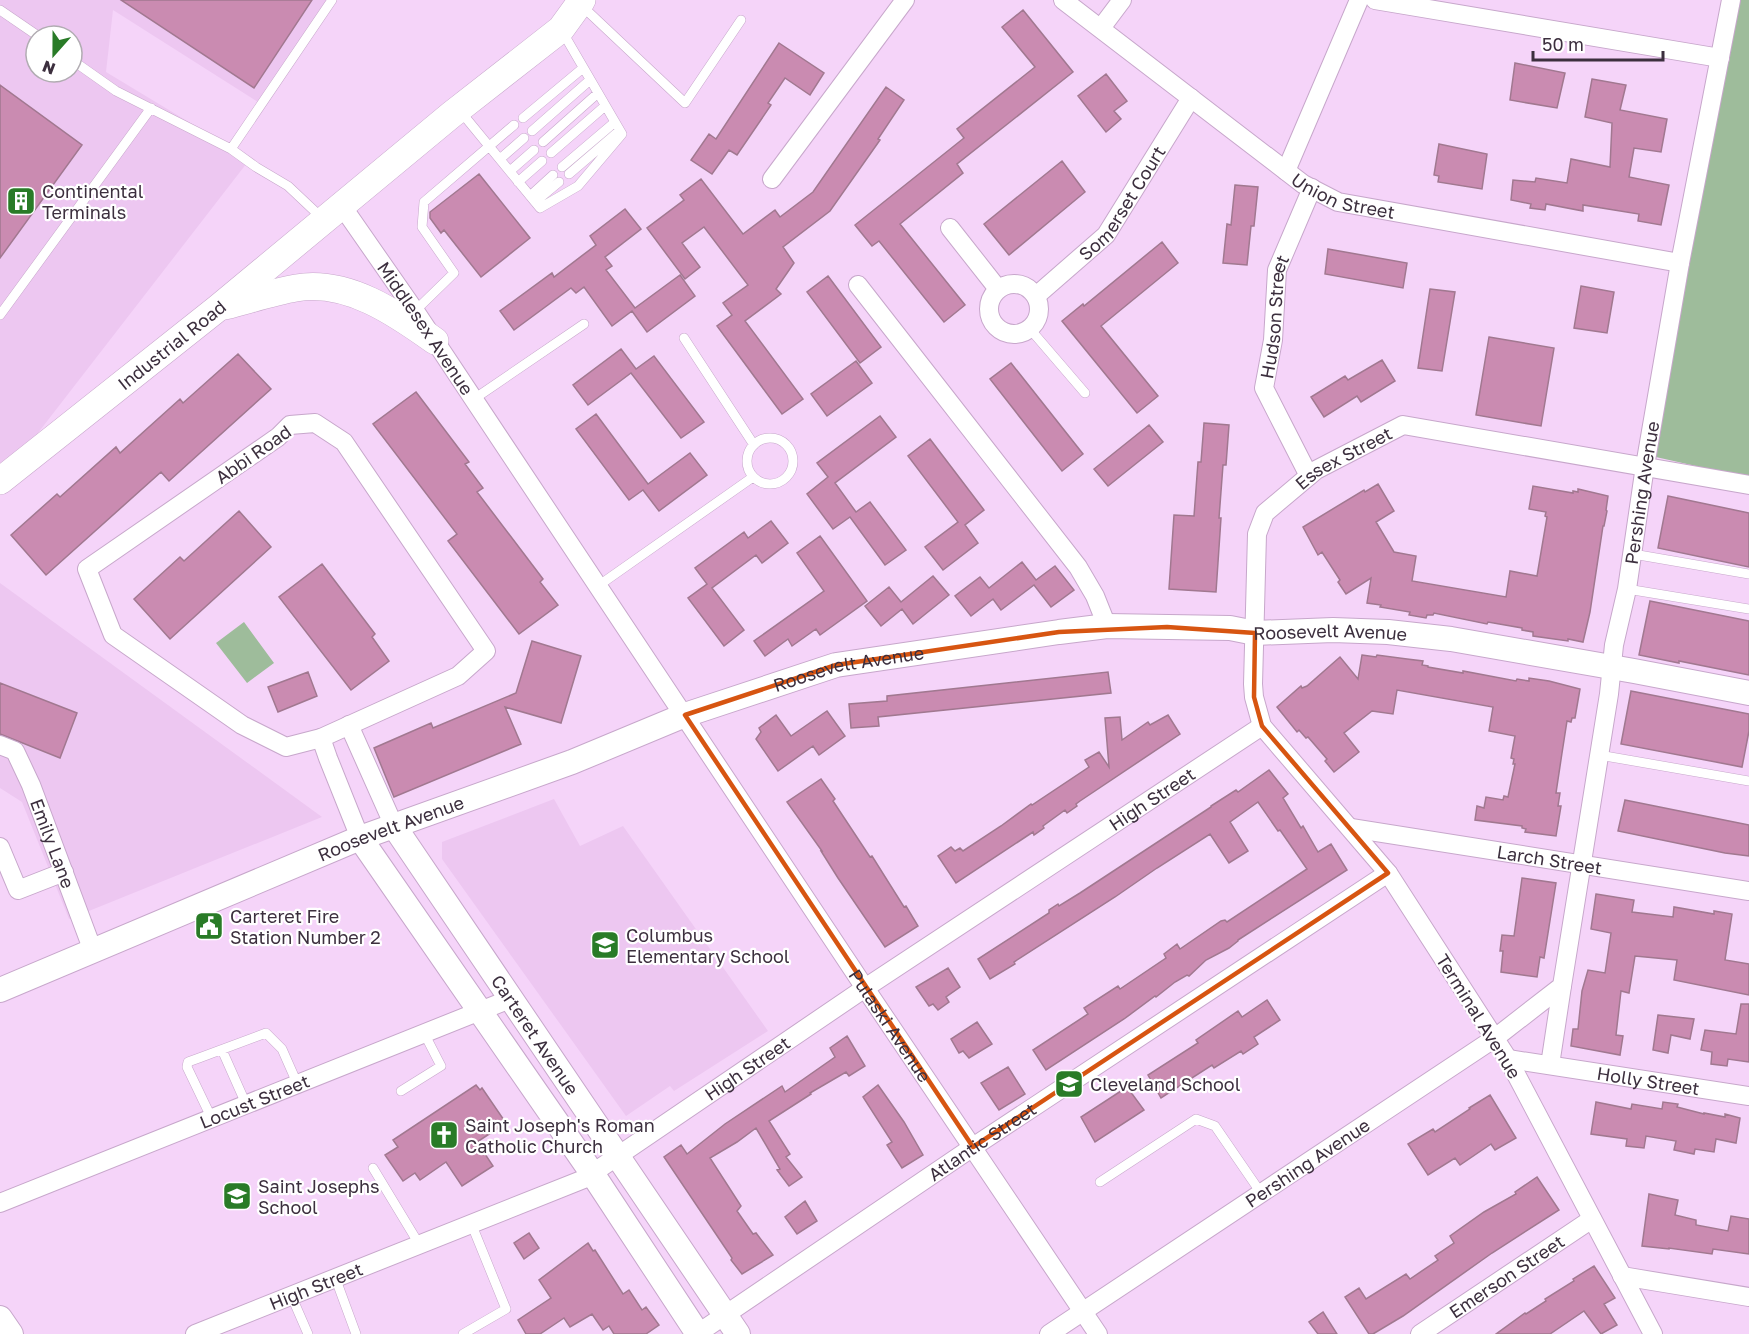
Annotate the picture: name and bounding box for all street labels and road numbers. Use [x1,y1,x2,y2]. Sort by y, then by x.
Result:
street label: Somerset Court [1074,142,1170,265]
street label: Union Street [1287,168,1397,223]
street label: Hudson Street [1255,251,1293,380]
street label: Middlesex Avenue [373,257,479,399]
street label: Industrial Road [113,295,230,394]
street label: Pershing Avenue [1620,419,1664,566]
street label: Abbi Road [211,420,295,488]
street label: Essex Street [1290,422,1395,494]
street label: Roosevelt Avenue [1253,619,1408,645]
street label: Roosevelt Avenue [770,641,925,696]
street label: High Street [1105,762,1199,835]
street label: Roosevelt Avenue [314,791,467,866]
street label: Emily Lane [26,795,80,891]
street label: Larch Street [1495,840,1604,879]
street label: Terminal Avenue [1432,950,1526,1082]
street label: Pulaski Avenue [845,965,936,1086]
street label: Carteret Avenue [487,971,584,1099]
street label: High Street [700,1031,794,1105]
street label: Holly Street [1595,1062,1701,1099]
street label: Locust Street [196,1069,312,1133]
street label: Atlantic Street [924,1098,1040,1185]
street label: Pershing Avenue [1241,1113,1374,1212]
street label: Emerson Street [1445,1230,1568,1322]
street label: High Street [266,1257,366,1314]

